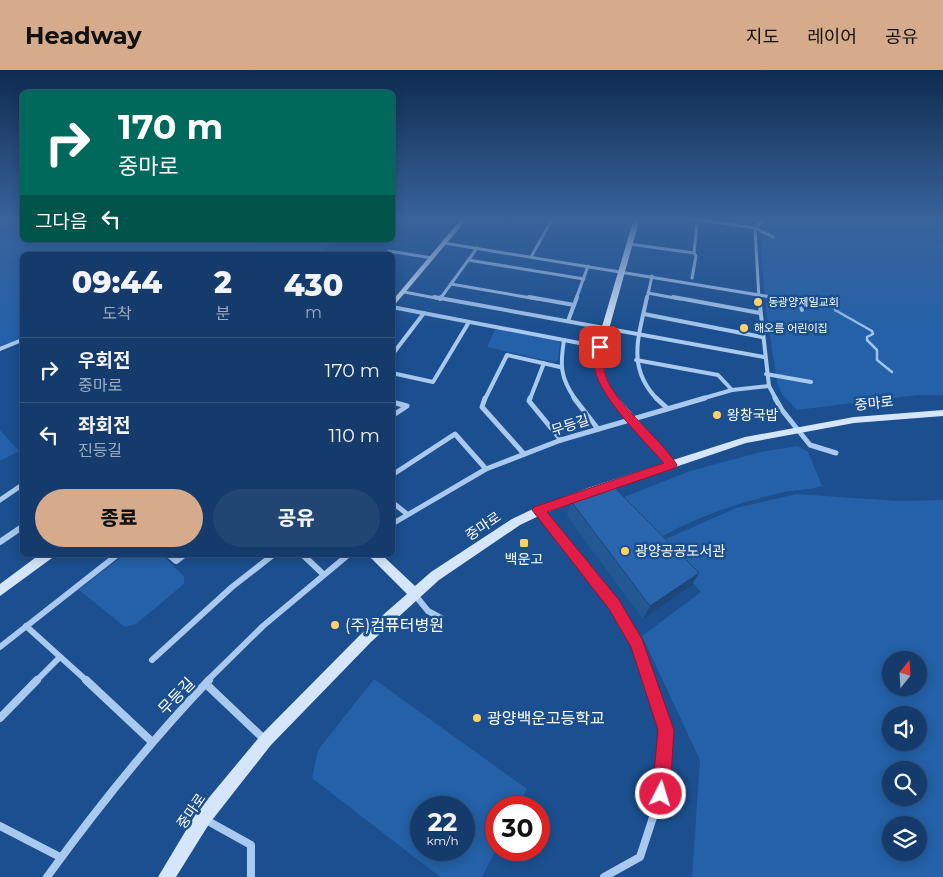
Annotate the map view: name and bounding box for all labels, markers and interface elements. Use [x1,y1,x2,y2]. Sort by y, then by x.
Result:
text: Headway [25,21,142,50]
text: 지도 [746,26,779,48]
text: 레이어 [807,26,857,48]
text: 공유 [885,26,918,48]
text: 170 m [118,105,223,148]
icon: right [35,110,100,175]
text: 중마로 [118,153,179,180]
icon: left [97,205,125,233]
text: 그다음 [35,210,87,233]
text: 09:44 [72,264,162,301]
text: 2 [214,264,232,301]
text: 430 [284,267,343,304]
place label: 동광양제일교회 [768,295,839,309]
marker: 동광양제일교회 [752,296,764,308]
text: m [305,303,322,322]
text: 도착 [102,304,132,323]
text: 분 [216,304,230,323]
place label: 해오름 어린이집 [754,321,828,335]
marker: 해오름 어린이집 [738,322,750,334]
pin [579,326,621,368]
icon: arrive [586,333,614,361]
text: 우회전 [78,349,130,372]
icon: right [35,356,63,384]
text: 170 m [325,359,380,382]
text: 중마로 [78,376,122,395]
street label: 중마로 [854,392,894,414]
place label: 왕창국밥 [727,406,779,424]
marker: 왕창국밥 [711,409,723,421]
street label: 무등길 [549,410,591,440]
text: 좌회전 [78,414,130,437]
icon: left [35,421,63,449]
text: 110 m [329,424,380,447]
text: 진등길 [78,441,122,460]
button: 종료 [35,489,203,547]
button: 공유 [213,489,380,547]
street label: 중마로 [462,508,504,544]
marker: 백운고 [518,537,530,549]
place label: 광양공공도서관 [635,542,725,560]
marker: 광양공공도서관 [619,545,631,557]
place label: 백운고 [505,550,543,568]
place label: (주)컴퓨터병원 [345,616,444,635]
marker: (주)컴퓨터병원 [329,619,341,631]
north arrow [882,651,928,696]
map controls [882,651,927,861]
street label: 무등길 [154,674,199,719]
button: sound [882,706,927,751]
place label: 광양백운고등학교 [487,709,605,728]
marker: 광양백운고등학교 [471,712,483,724]
button: search [882,761,927,806]
position arrow [634,767,686,819]
street label: 중마로 [173,790,210,832]
speed limit sign: 30 [485,796,550,861]
text: 22 [428,807,457,837]
button: layers [882,816,927,861]
text: km/h [426,833,459,848]

